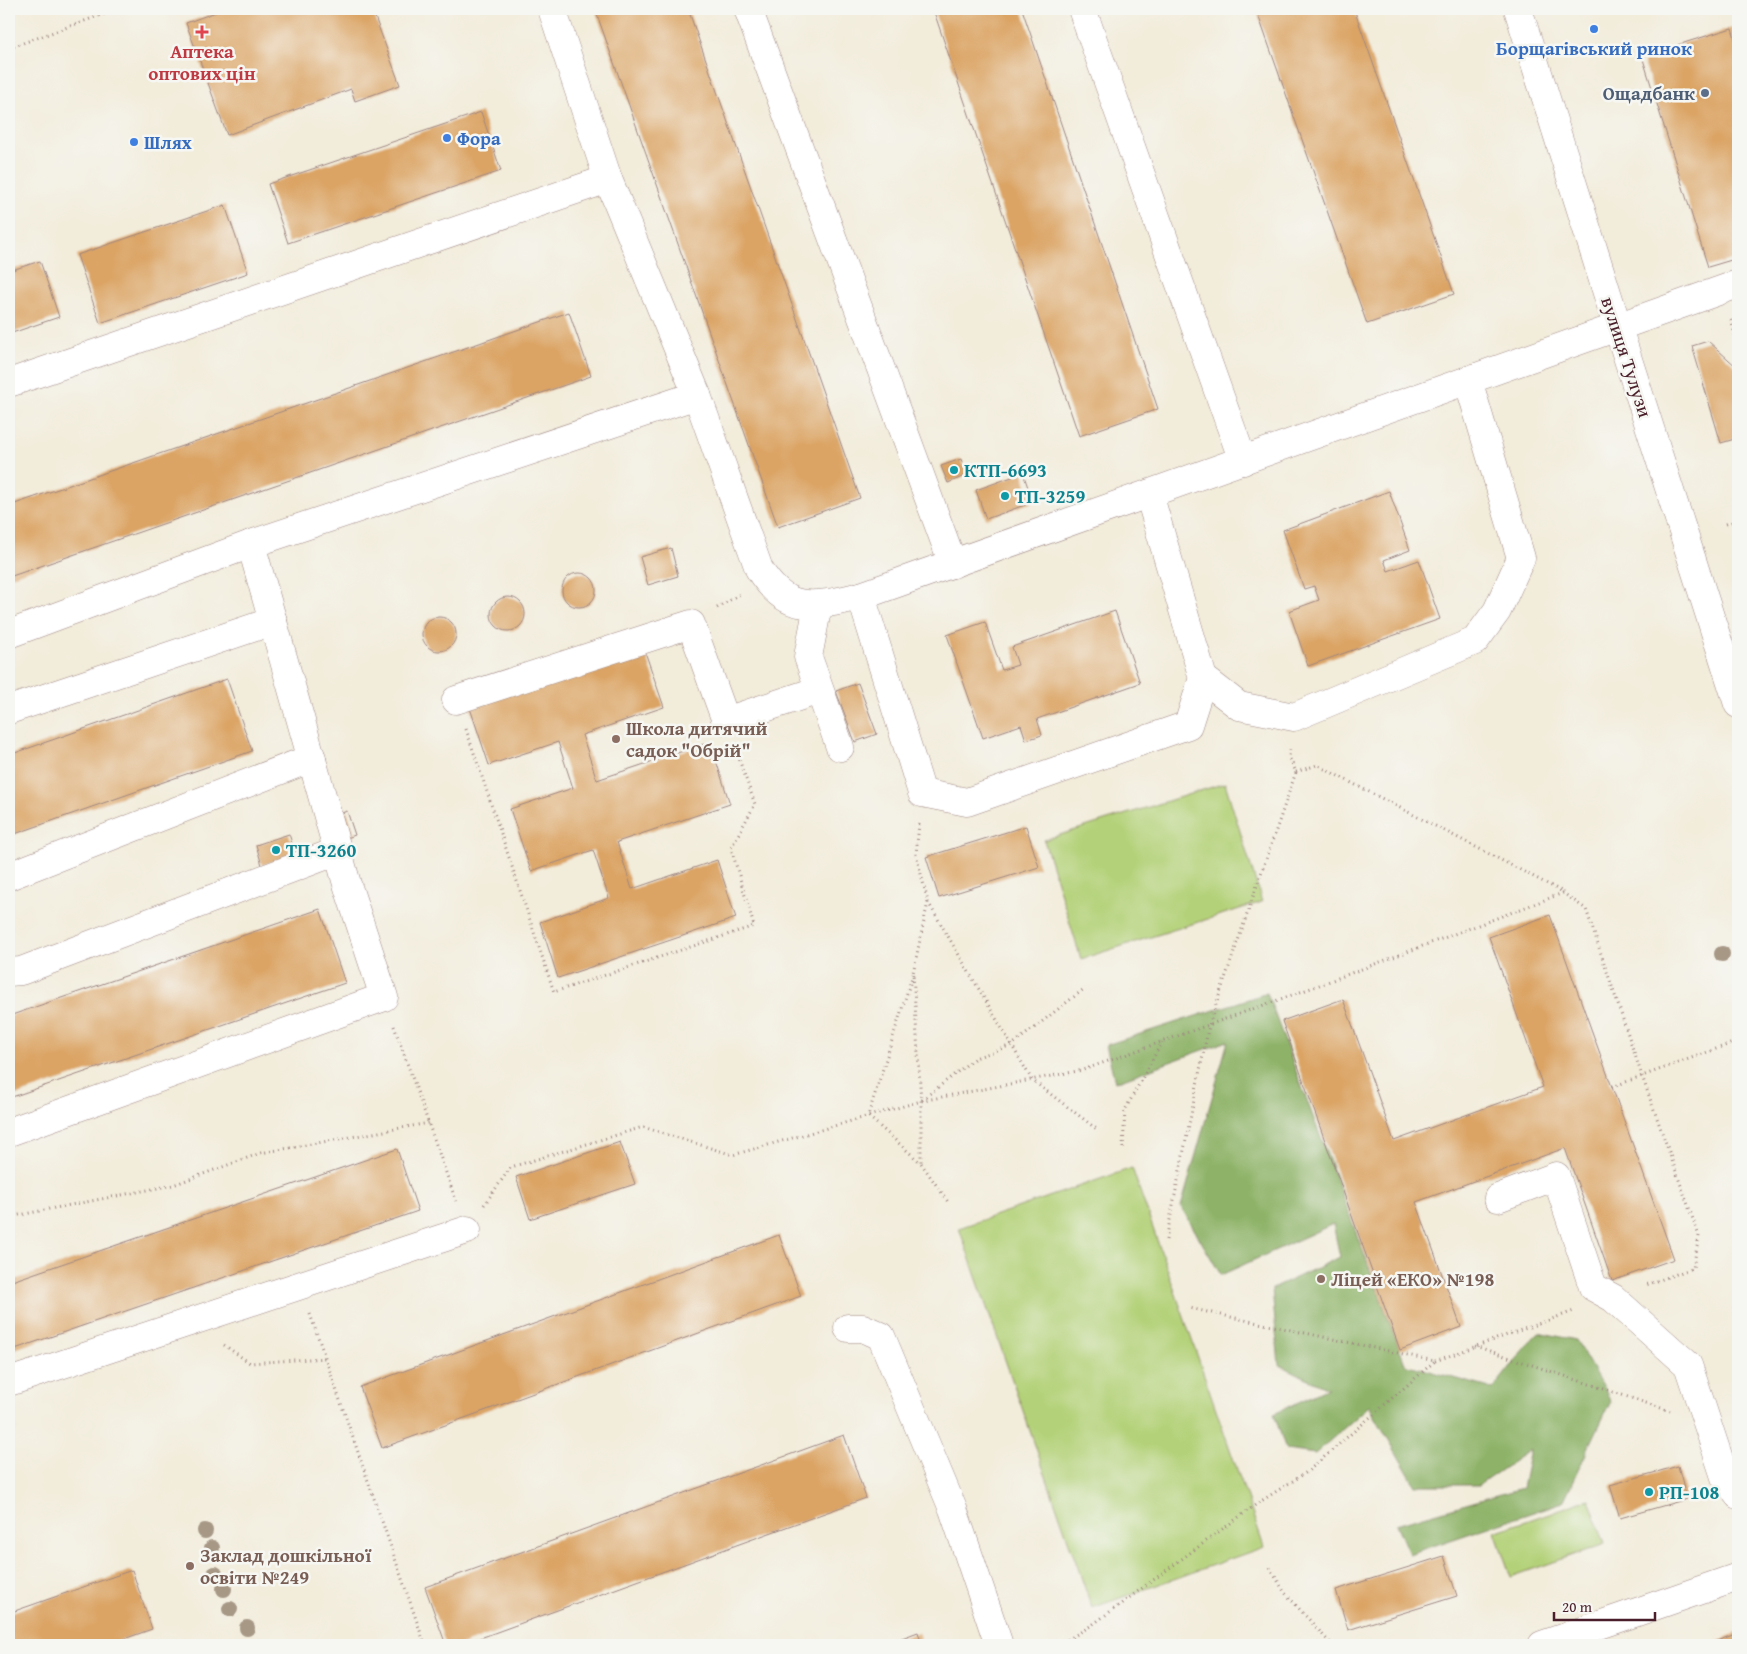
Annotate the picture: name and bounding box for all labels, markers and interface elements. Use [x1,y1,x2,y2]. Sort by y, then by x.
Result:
marker: Борщагівський ринок [1588,23,1600,35]
marker: Аптека оптових цін [196,26,208,38]
place label: Борщагівський ринок [1496,34,1692,62]
place label: Аптека оптових цін [148,37,256,87]
place label: Ощадбанк [1603,79,1695,107]
marker: Ощадбанк [1699,87,1711,99]
place label: Фора [457,124,501,152]
place label: Шлях [144,128,192,156]
marker: Фора [441,132,453,144]
marker: Шлях [128,136,140,148]
street label: вулиця Тулузи [1594,293,1660,421]
place label: КТП-6693 [964,456,1047,484]
marker: КТП-6693 [948,464,960,476]
place label: ТП-3259 [1015,482,1085,510]
marker: ТП-3259 [999,490,1011,502]
place label: Школа дитячий садок "Обрій" [626,714,768,764]
marker: Школа дитячий садок "Обрій" [610,733,622,745]
place label: ТП-3260 [286,836,356,864]
marker: ТП-3260 [270,844,282,856]
place label: Ліцей «ЕКО» №198 [1331,1265,1494,1293]
marker: Ліцей «ЕКО» №198 [1315,1273,1327,1285]
place label: РП-108 [1659,1478,1719,1506]
marker: РП-108 [1643,1486,1655,1498]
place label: Заклад дошкільної освіти №249 [200,1541,372,1591]
marker: Заклад дошкільної освіти №249 [184,1560,196,1572]
scale bar [1554,1589,1656,1621]
text: 20 m [1562,1596,1593,1617]

